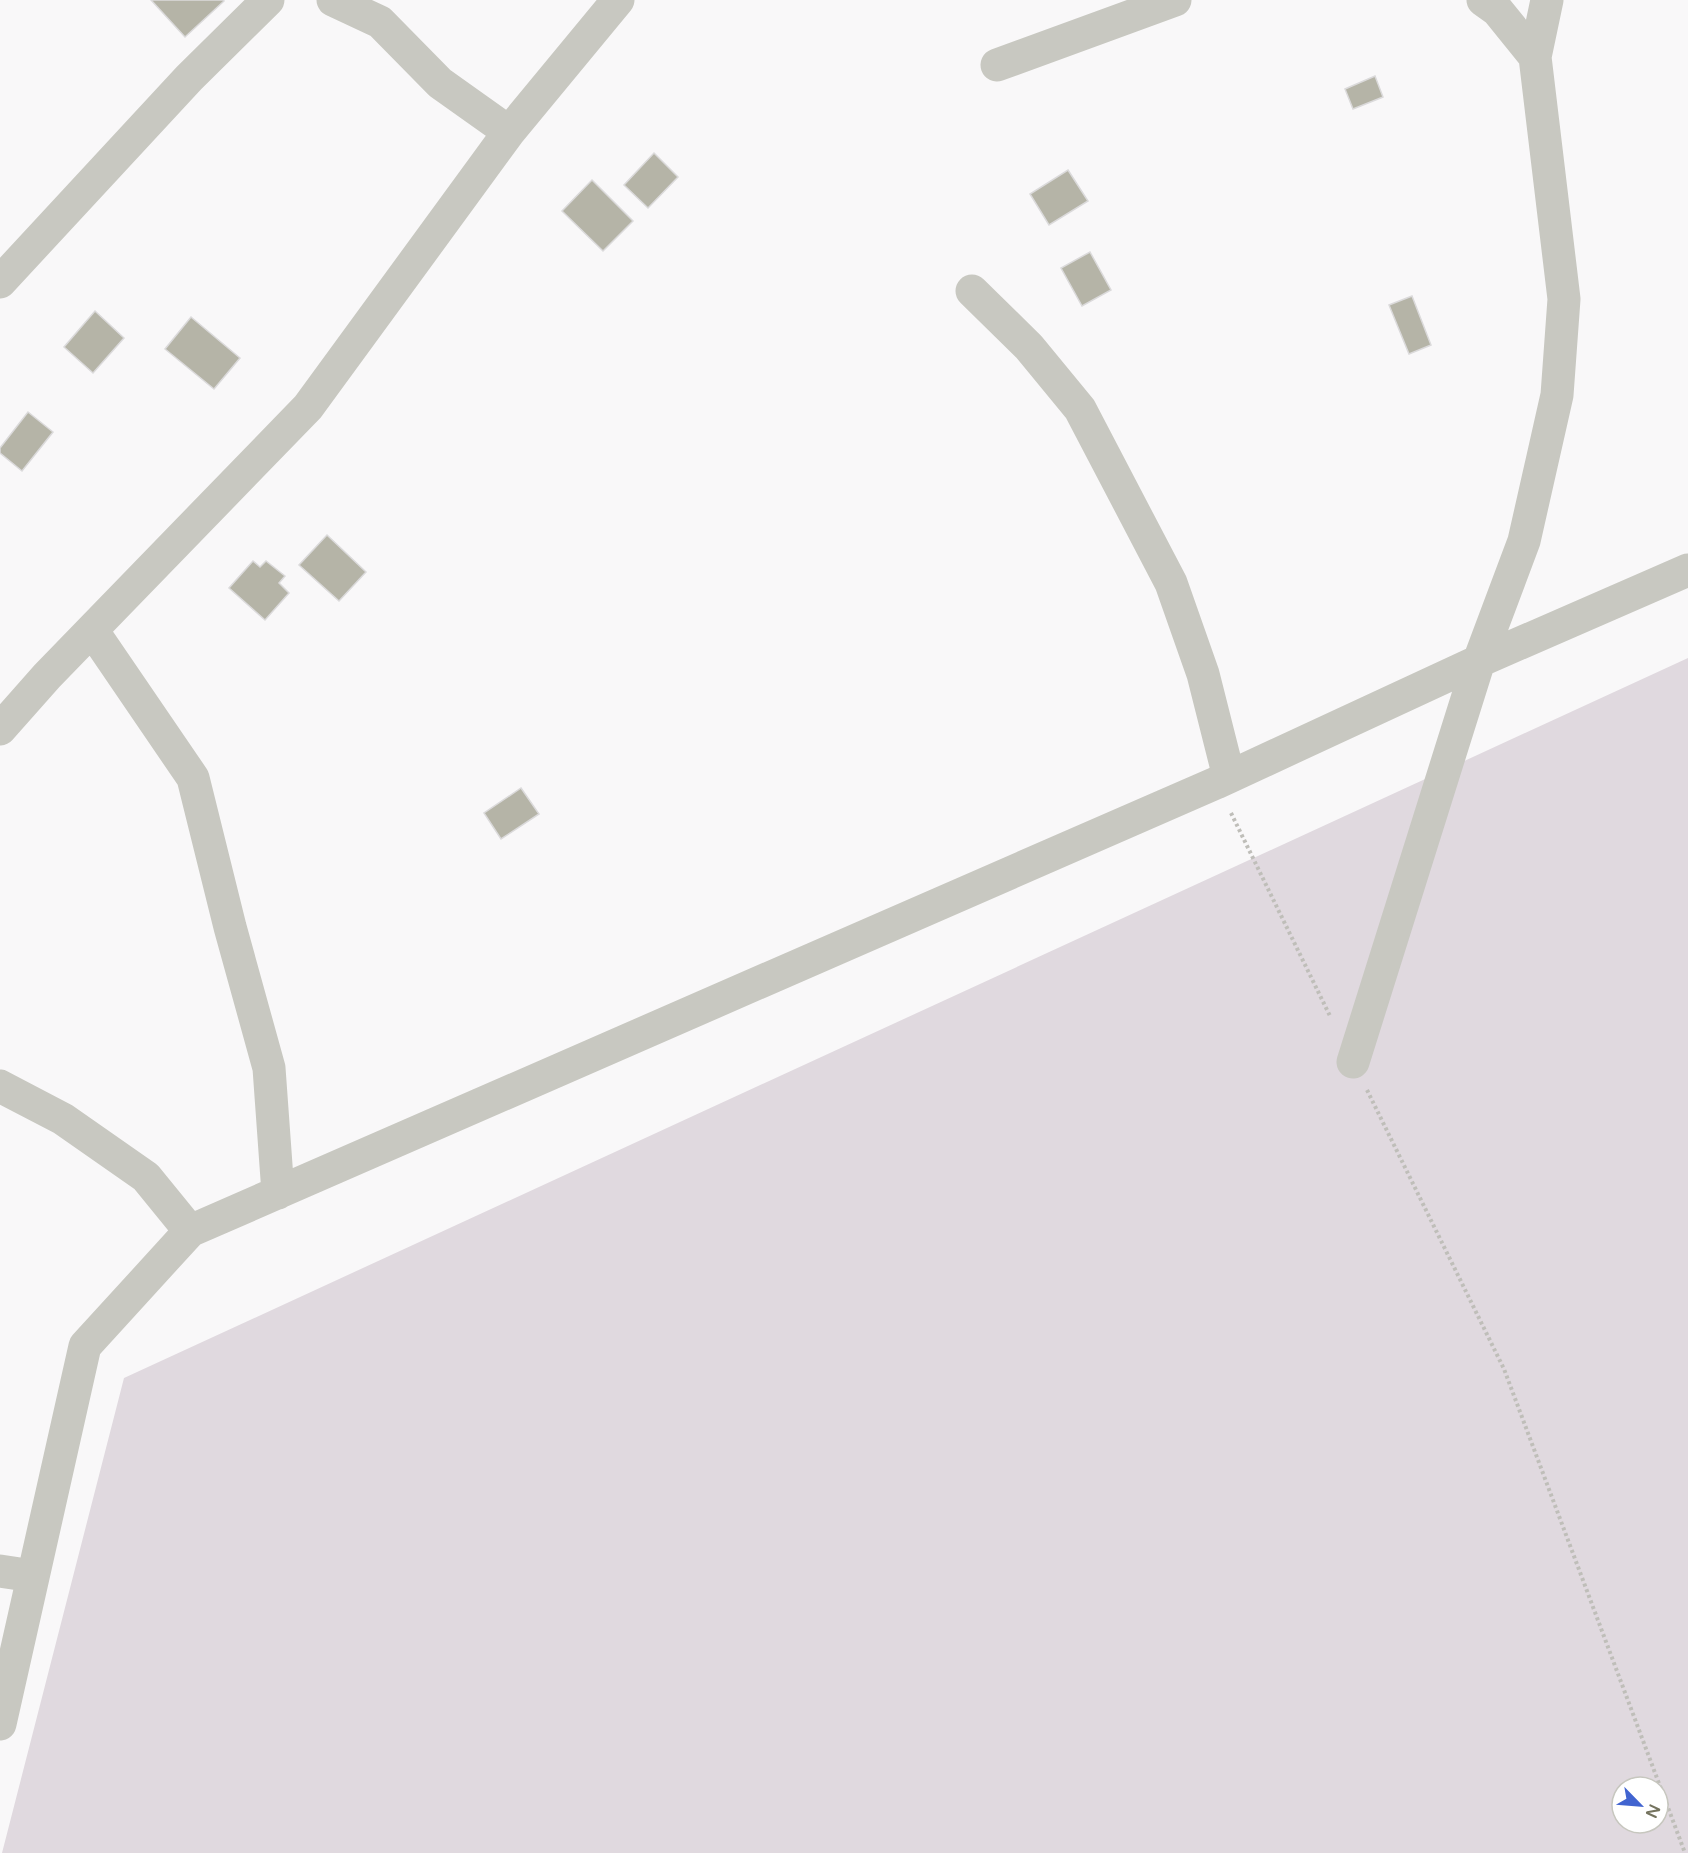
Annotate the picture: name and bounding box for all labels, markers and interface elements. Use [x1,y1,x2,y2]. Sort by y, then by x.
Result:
north arrow [1610,1775,1670,1835]
text: N [1641,1801,1664,1821]

